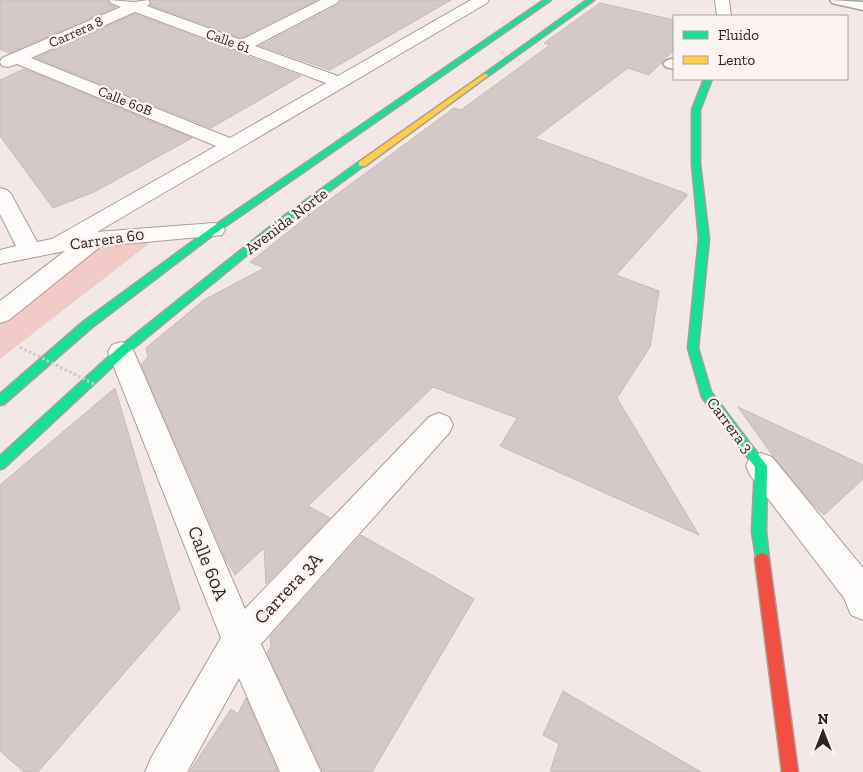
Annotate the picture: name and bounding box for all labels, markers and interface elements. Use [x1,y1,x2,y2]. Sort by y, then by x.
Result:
street label: Carrera 8 [46,13,106,51]
legend [673,15,848,80]
street label: Calle 61 [204,25,253,57]
text: Fluido [718,26,759,44]
text: Lento [718,51,755,69]
street label: Calle 60B [95,82,155,120]
street label: Avenida Norte [241,184,331,258]
street label: Carrera 60 [69,224,145,254]
street label: Carrera 3 [703,393,757,457]
street label: Calle 60A [183,523,234,604]
street label: Carrera 3A [249,547,327,629]
north arrow [798,707,848,757]
text: N [818,711,829,728]

